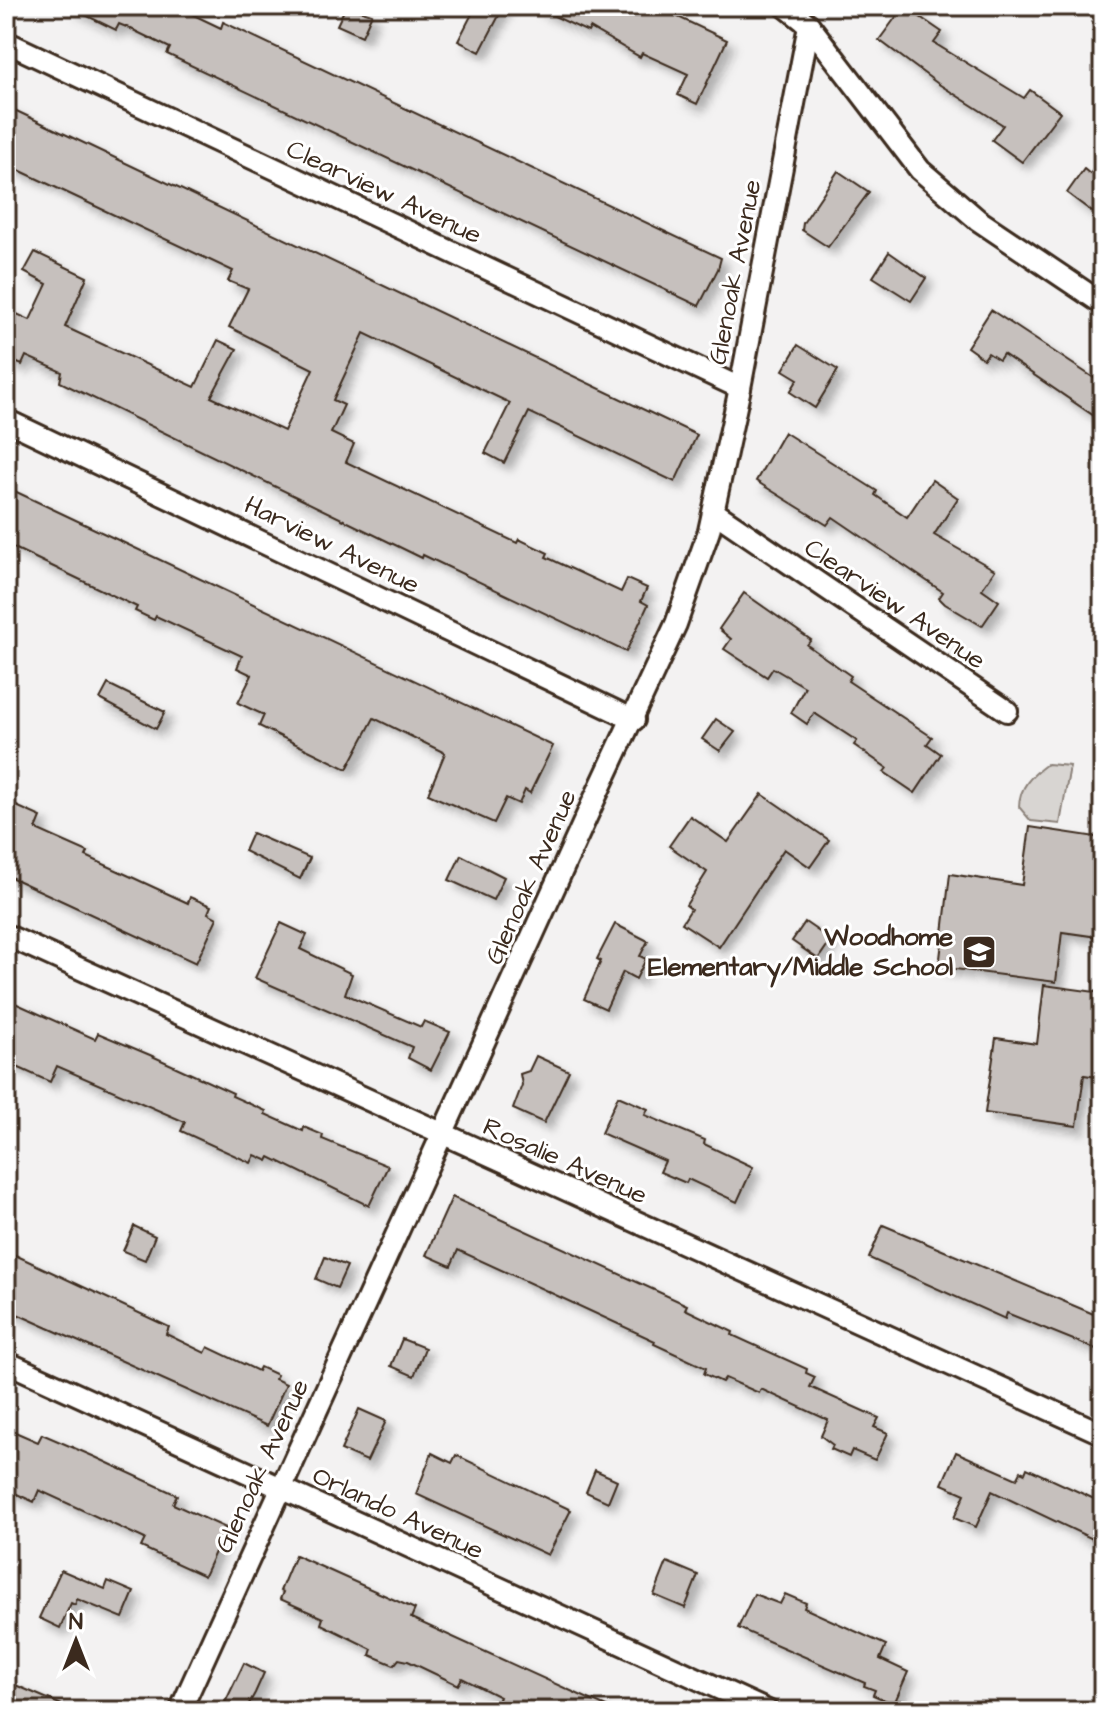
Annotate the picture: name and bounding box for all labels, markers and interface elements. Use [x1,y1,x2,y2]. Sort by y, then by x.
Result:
street label: Clearview Avenue [281,131,487,253]
street label: Glenoak Avenue [699,176,771,368]
street label: Harview Avenue [238,487,426,603]
street label: Clearview Avenue [797,530,993,678]
street label: Glenoak Avenue [476,784,586,970]
place label: Woodhome Elementary/Middle School [648,919,953,988]
school or university icon: Woodhome Elementary/Middle School [960,933,998,971]
street label: Rosalie Avenue [477,1109,653,1213]
street label: Glenoak Avenue [206,1373,318,1559]
street label: Orlando Avenue [307,1458,489,1568]
north arrow [36,1601,116,1681]
text: N [69,1607,83,1638]

